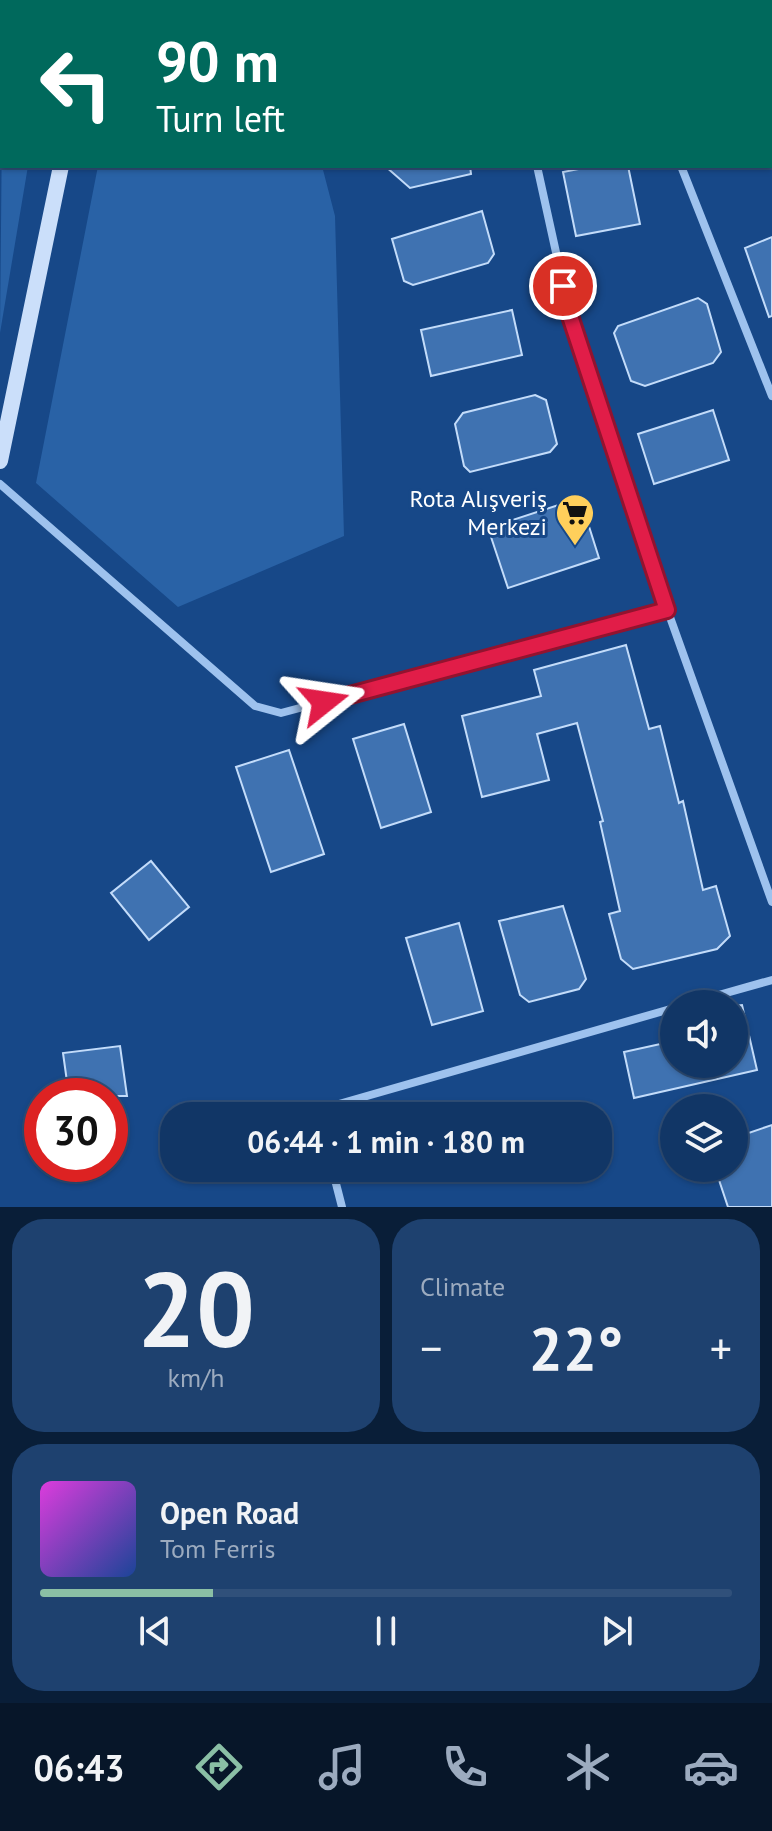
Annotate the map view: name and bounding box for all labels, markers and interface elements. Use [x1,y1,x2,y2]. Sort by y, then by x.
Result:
text: 90 m [156,25,279,97]
icon: left [24,32,128,136]
text: Turn left [156,95,285,142]
pin [529,252,597,320]
icon: arrive [541,264,585,308]
place label: Rota Alışveriş Merkezi [410,483,547,542]
supermarket icon: Rota Alışveriş Merkezi [554,492,596,547]
position arrow [282,660,366,744]
map controls [660,990,748,1182]
button: sound [660,990,748,1078]
speed limit sign: 30 [24,1078,128,1182]
button: layers [660,1094,748,1182]
text: 06:44 · 1 min · 180 m [247,1122,525,1161]
text: 20 [137,1241,255,1376]
text: Climate [420,1270,505,1303]
text: 22° [529,1309,623,1387]
text: − [420,1319,442,1376]
text: + [710,1319,732,1376]
text: km/h [168,1361,225,1394]
text: Open Road [160,1493,299,1532]
text: Tom Ferris [160,1532,275,1565]
icon: previous [133,1609,177,1653]
icon: pause [364,1609,408,1653]
icon: next [595,1609,639,1653]
icon: directions [191,1739,247,1795]
icon: music [314,1739,370,1795]
icon: phone [437,1739,493,1795]
icon: climate [560,1739,616,1795]
icon: car [683,1739,739,1795]
text: 06:43 [33,1744,125,1791]

